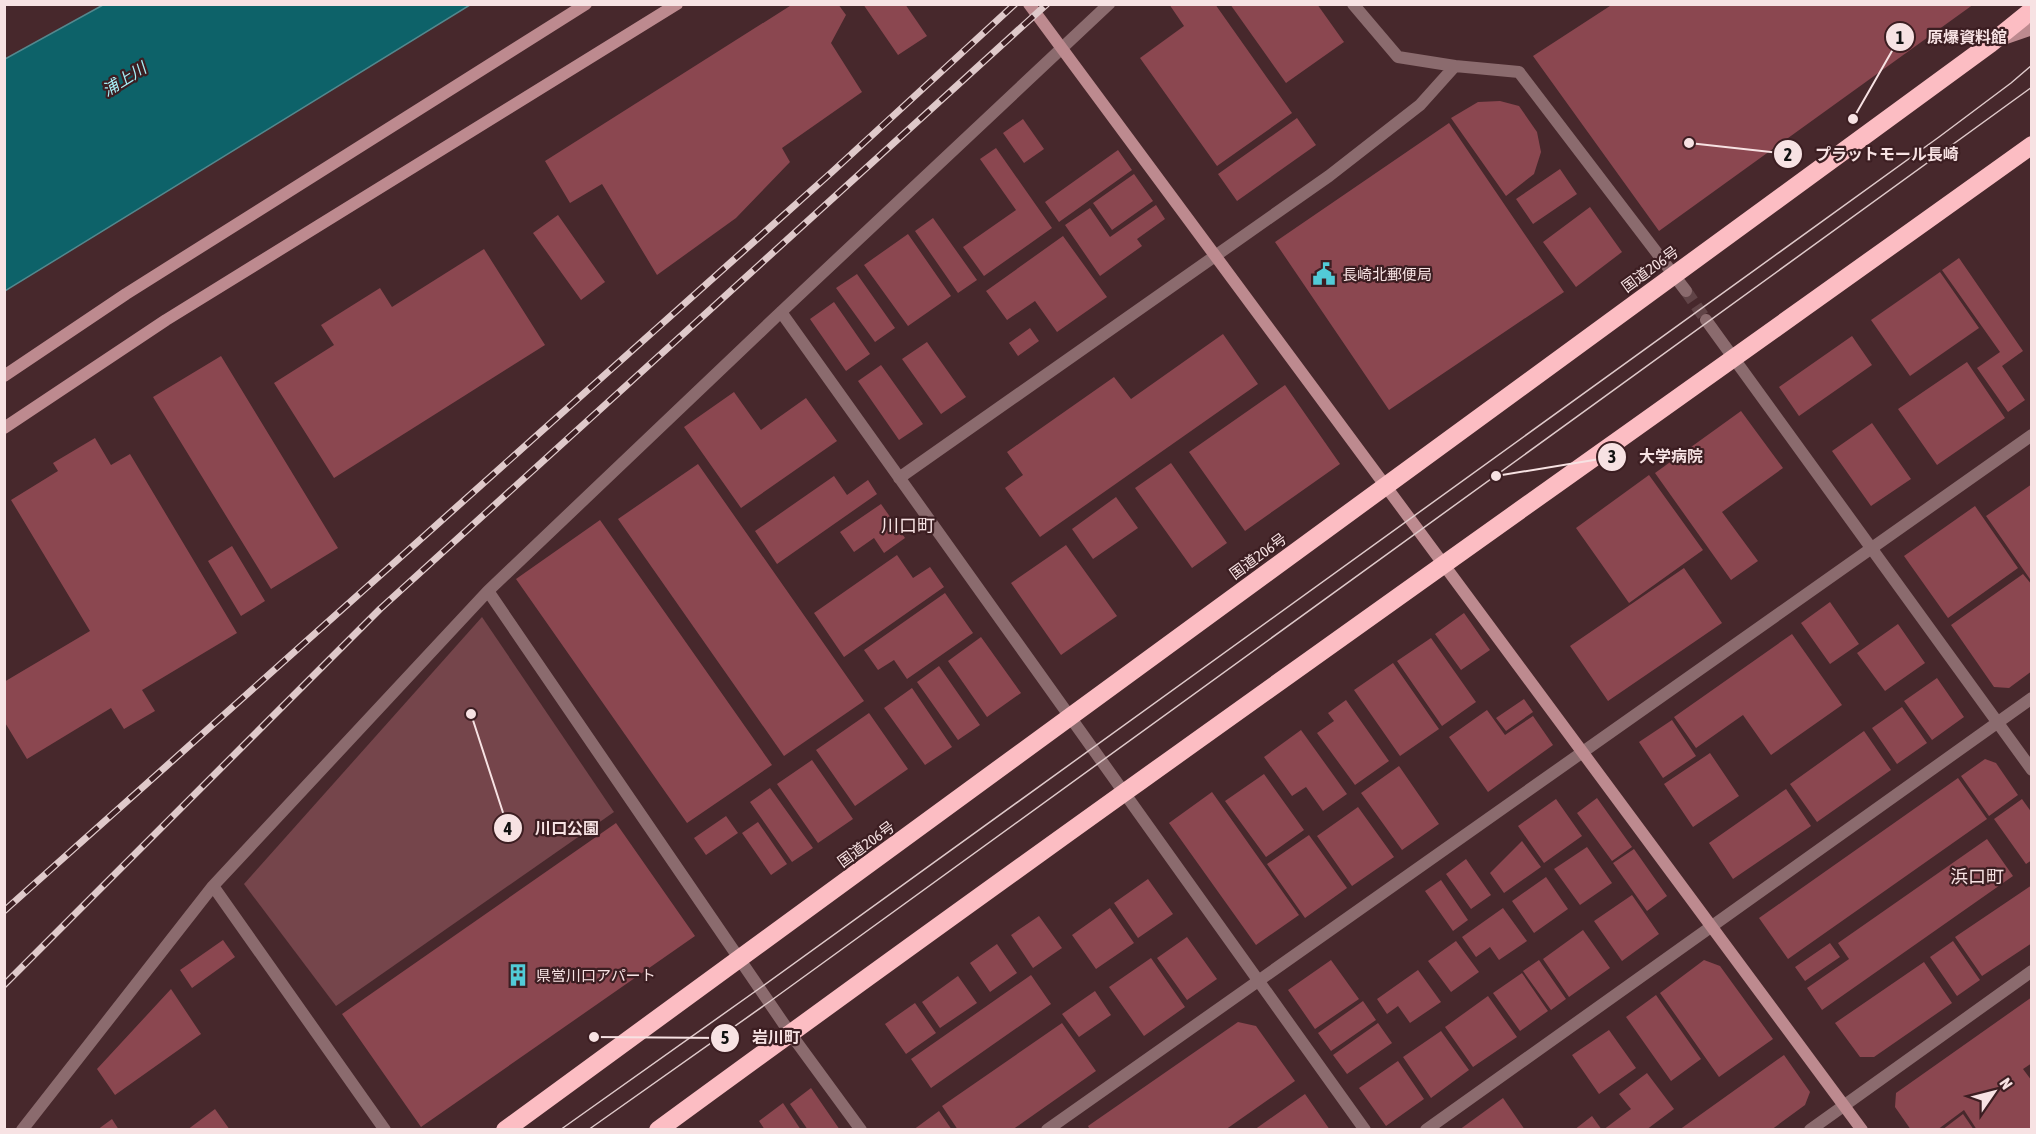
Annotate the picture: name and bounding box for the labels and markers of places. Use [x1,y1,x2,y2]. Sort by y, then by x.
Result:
callout: 原爆資料館 [1885,20,2019,54]
callout: プラットモール長崎 [1773,137,1971,171]
public building icon: 長崎北郵便局 [1311,261,1337,287]
place label: 長崎北郵便局 [1342,266,1432,283]
callout: 大学病院 [1597,440,1715,474]
callout: 川口公園 [493,811,611,845]
building icon: 県営川口アパート [505,962,531,988]
place label: 県営川口アパート [536,967,656,984]
callout: 岩川町 [710,1021,812,1055]

